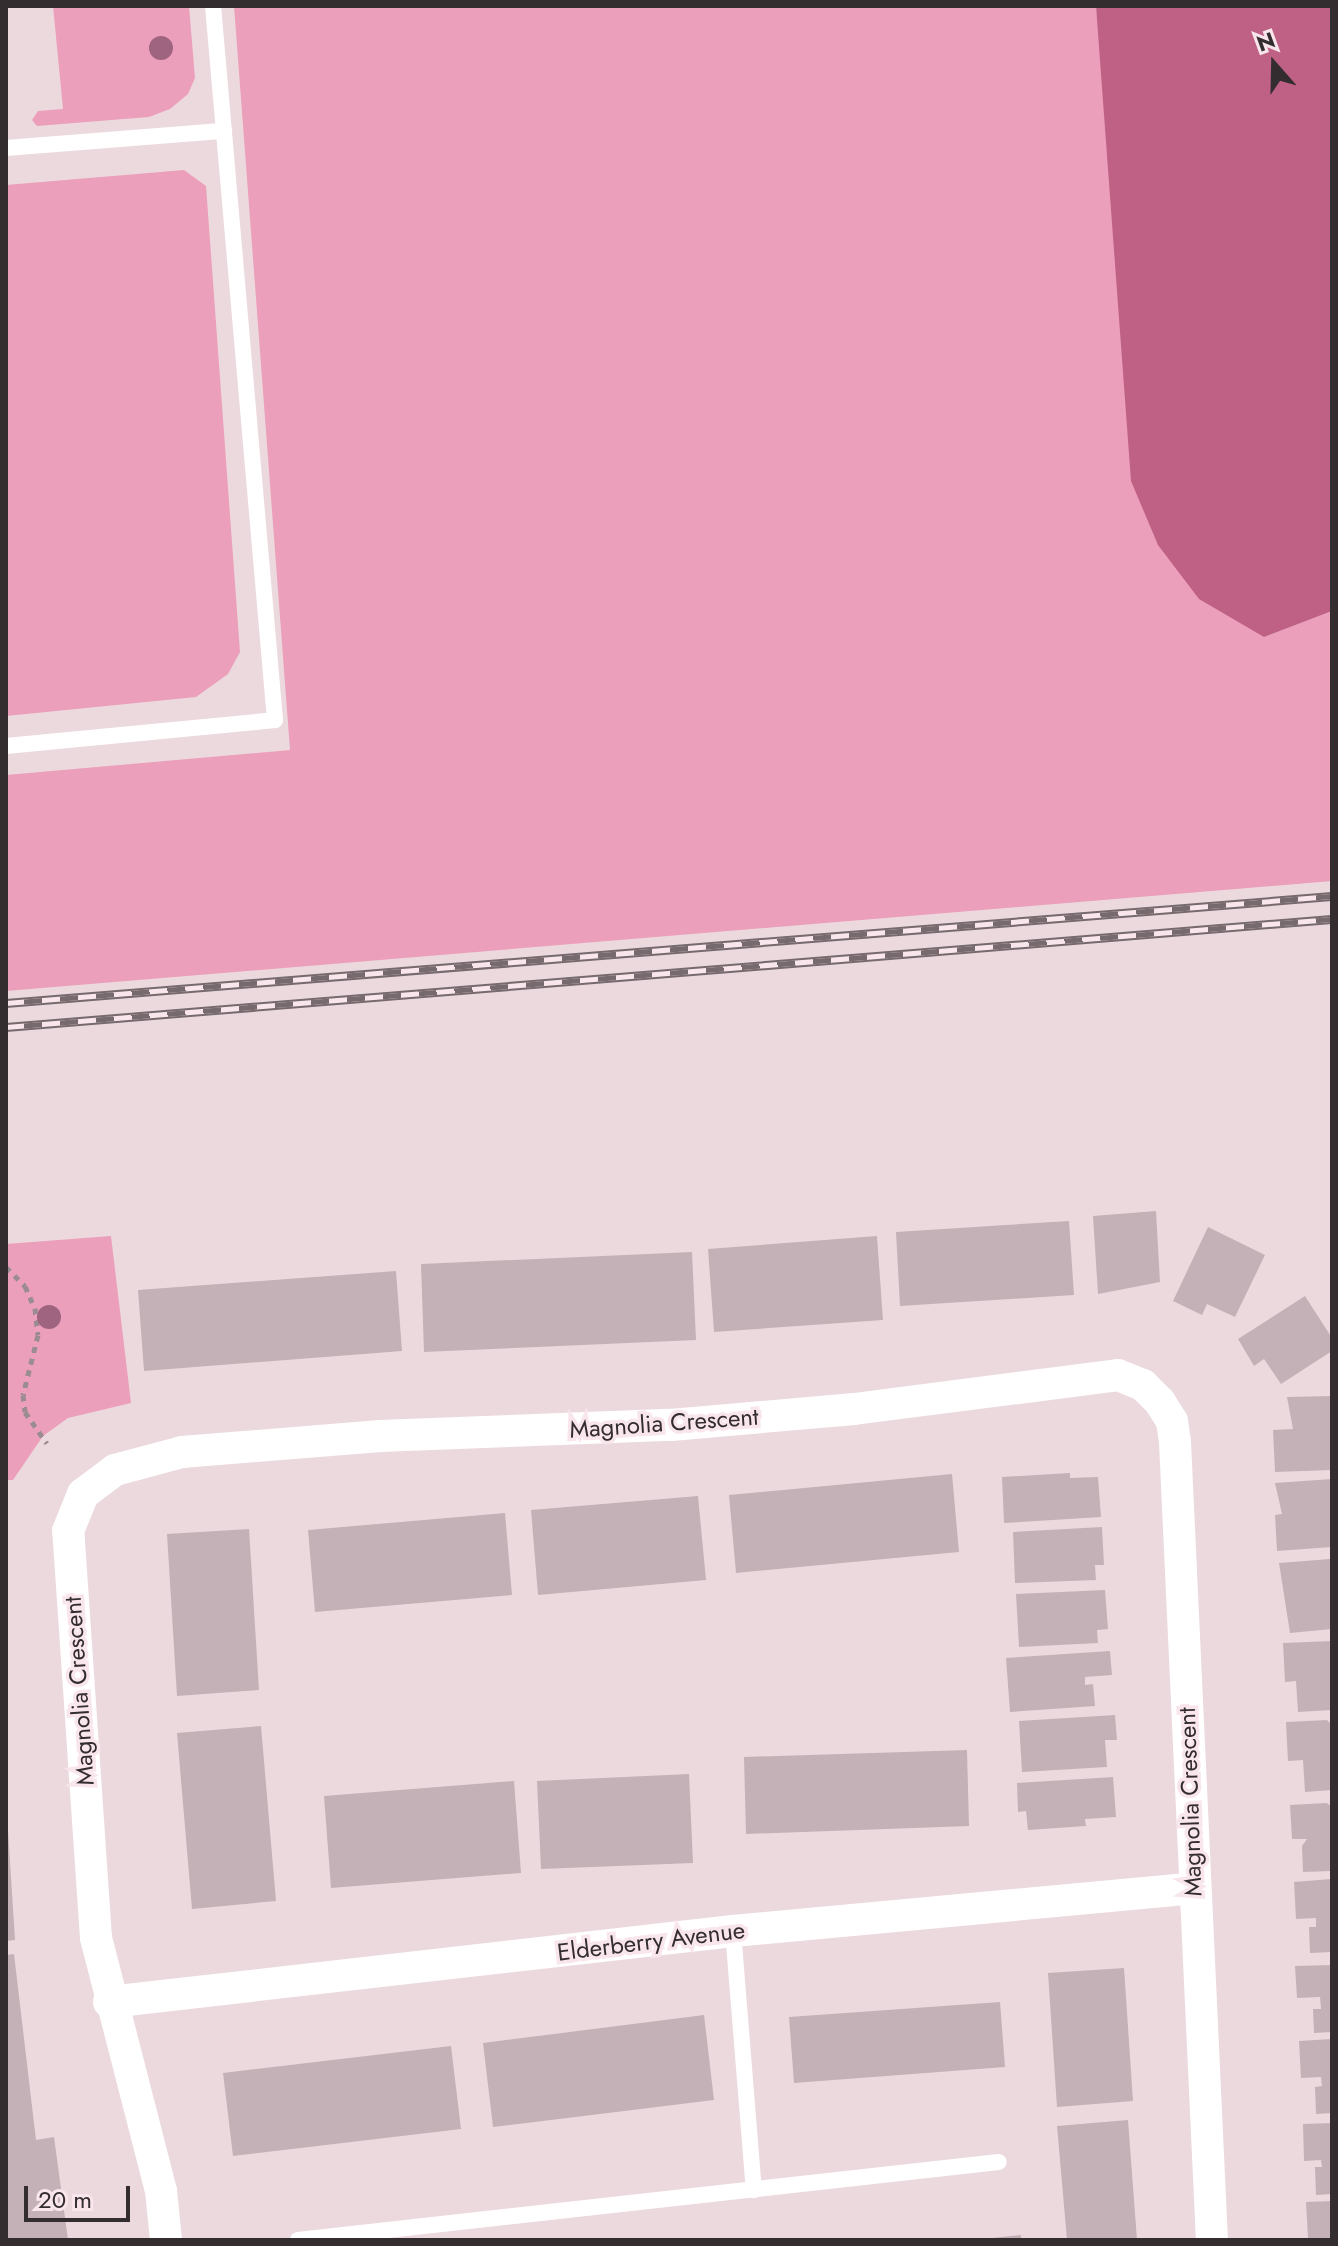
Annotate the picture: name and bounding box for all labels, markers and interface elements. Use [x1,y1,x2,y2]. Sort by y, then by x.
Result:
text: N [1252,23,1279,59]
north arrow [1234,24,1314,104]
street label: Magnolia Crescent [569,1402,759,1444]
street label: Magnolia Crescent [58,1596,100,1786]
street label: Magnolia Crescent [1172,1707,1208,1897]
street label: Elderberry Avenue [556,1915,746,1967]
scale bar [28,2170,134,2220]
text: 20 m [38,2182,92,2217]

